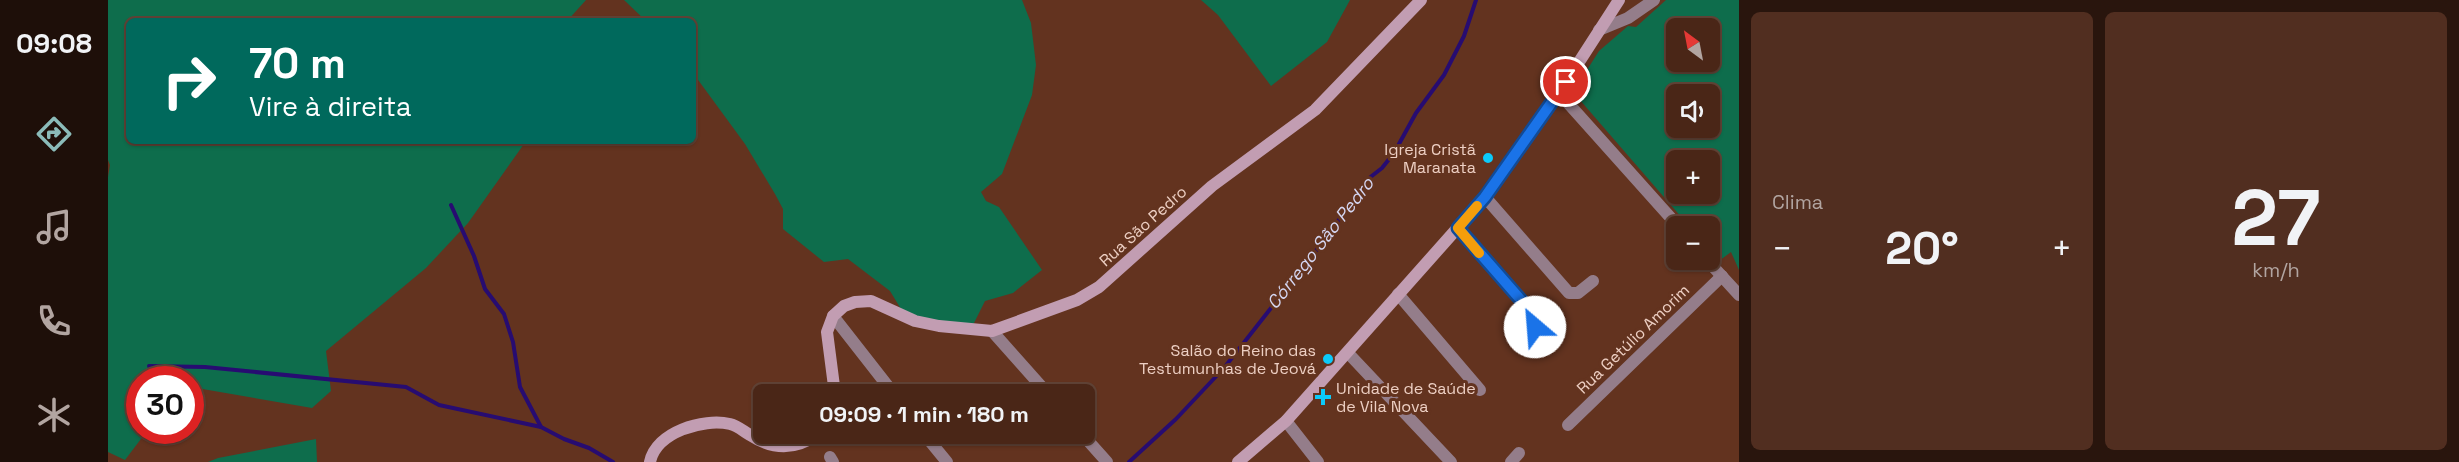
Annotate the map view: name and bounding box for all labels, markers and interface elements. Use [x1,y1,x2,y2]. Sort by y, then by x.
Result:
north arrow [1666,18,1720,72]
map controls [1666,18,1720,270]
text: 09:08 [16,26,92,61]
text: 70 m [249,37,346,90]
icon: right [150,42,228,120]
pin [1540,56,1591,107]
icon: arrive [1549,65,1582,98]
button: sound [1666,84,1720,138]
text: Vire à direita [249,89,412,124]
icon: directions [33,113,75,155]
place label: Igreja Cristã Maranata [1384,139,1476,178]
button: + [1666,150,1720,204]
marker: Igreja Cristã Maranata [1481,151,1495,165]
text: 27 [2232,168,2320,268]
water label: Córrego São Pedro [1261,172,1379,314]
street label: Rua São Pedro [1095,181,1191,271]
text: Clima [1772,189,1823,215]
icon: music [33,206,75,248]
button: − [1666,216,1720,270]
text: 20° [1885,220,1959,277]
text: − [1772,228,1792,270]
text: + [2052,228,2072,270]
text: km/h [2252,257,2300,283]
street label: Rua Getúlio Amorim [1572,280,1694,398]
position arrow [1503,295,1567,359]
icon: phone [33,300,75,342]
place label: Salão do Reino das Testumunhas de Jeová [1139,340,1316,379]
marker: Salão do Reino das Testumunhas de Jeová [1321,352,1335,366]
speed limit sign: 30 [126,366,204,444]
place label: Unidade de Saúde de Vila Nova [1336,378,1476,417]
marker: Unidade de Saúde de Vila Nova [1314,388,1332,406]
icon: climate [33,394,75,436]
text: 09:09 · 1 min · 180 m [819,400,1029,428]

